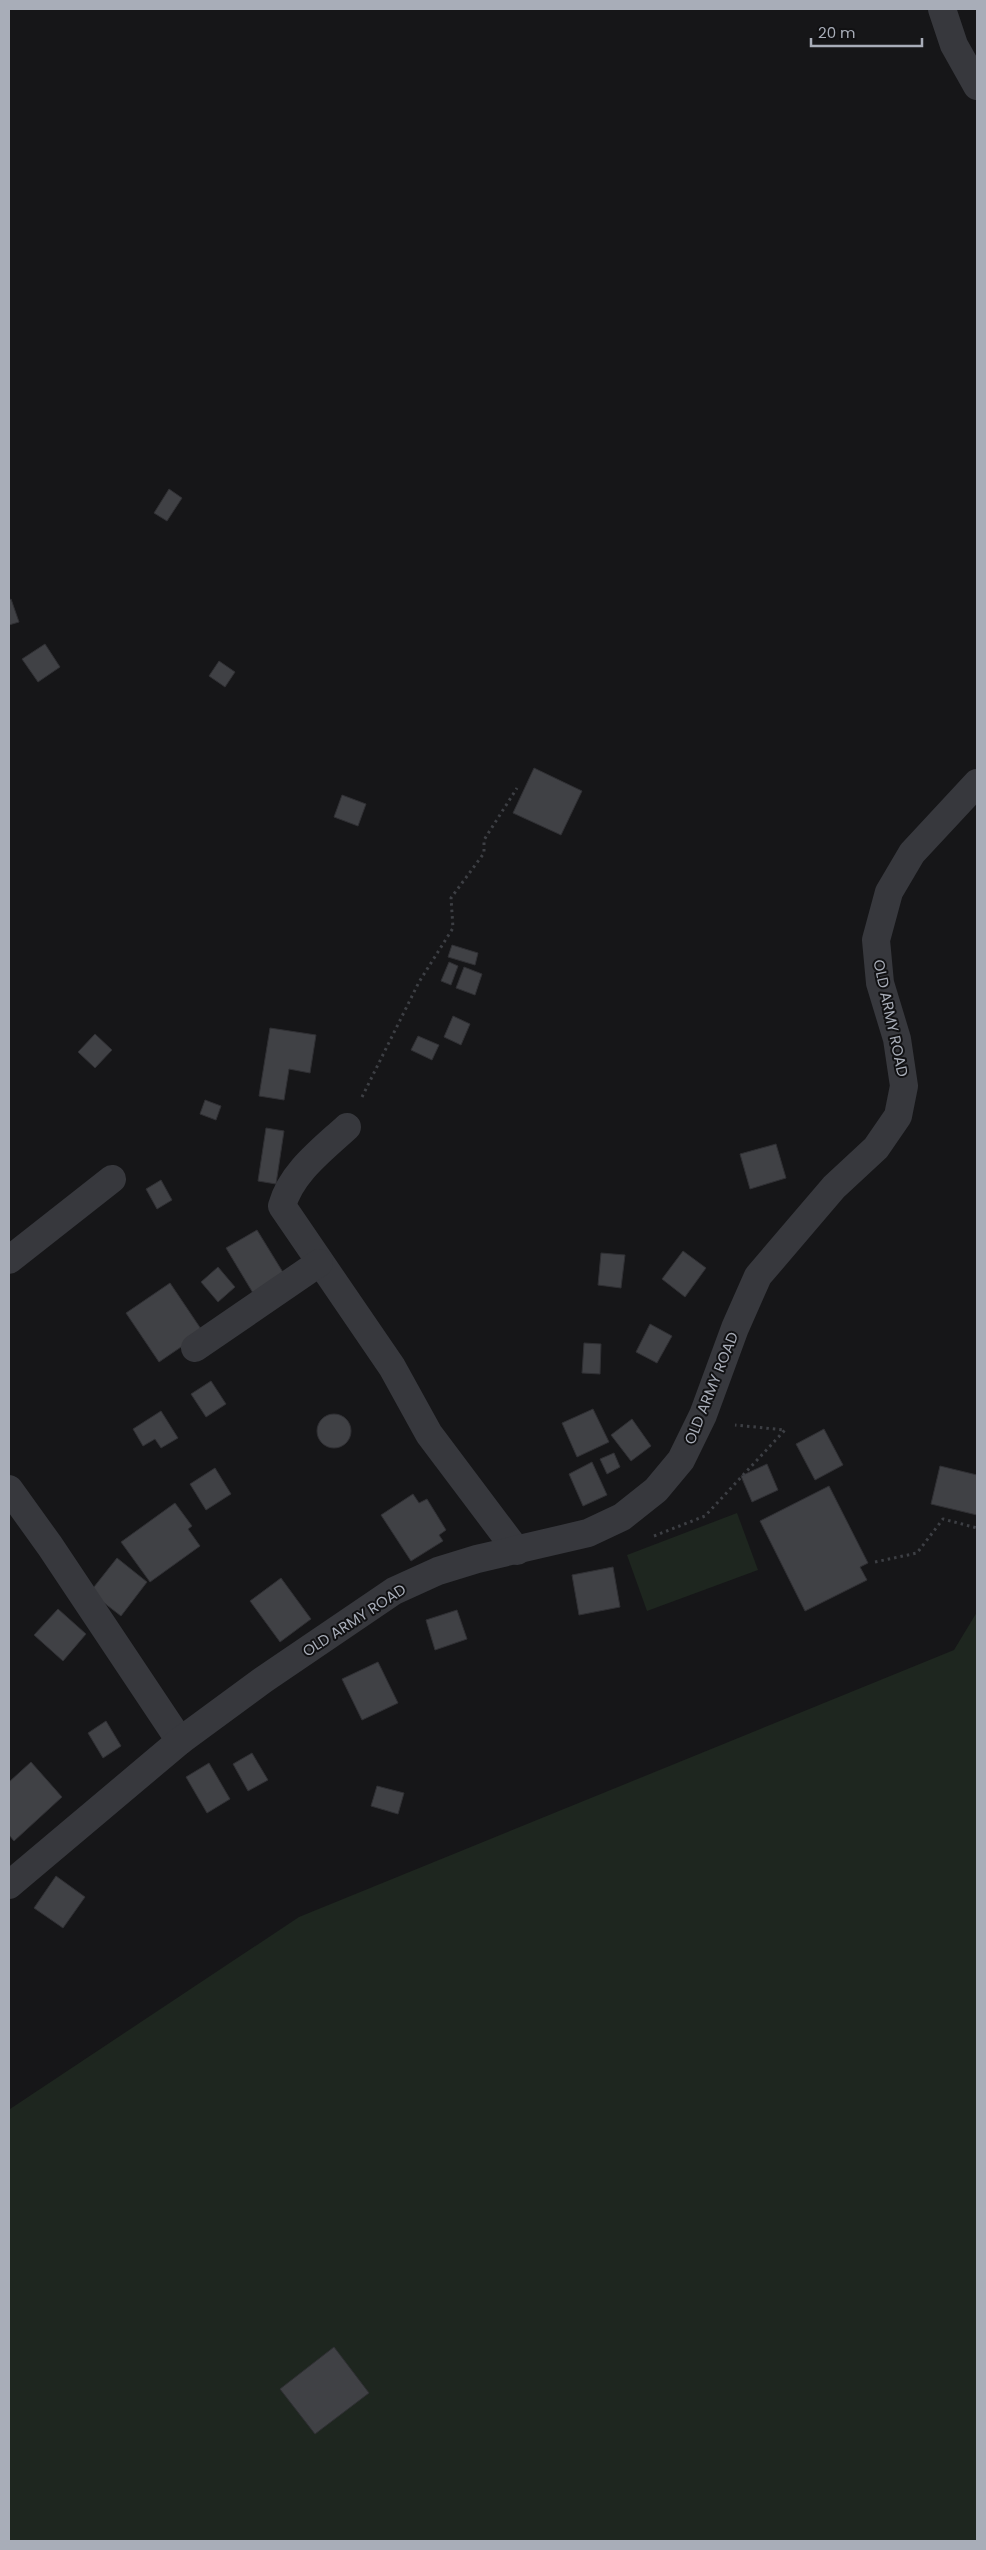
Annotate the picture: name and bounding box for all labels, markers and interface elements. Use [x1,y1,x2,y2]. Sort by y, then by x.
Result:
scale bar [811,15,922,47]
text: 20 m [818,22,856,43]
street label: OLD ARMY ROAD [868,957,914,1079]
street label: OLD ARMY ROAD [679,1329,743,1447]
street label: OLD ARMY ROAD [298,1579,410,1661]

